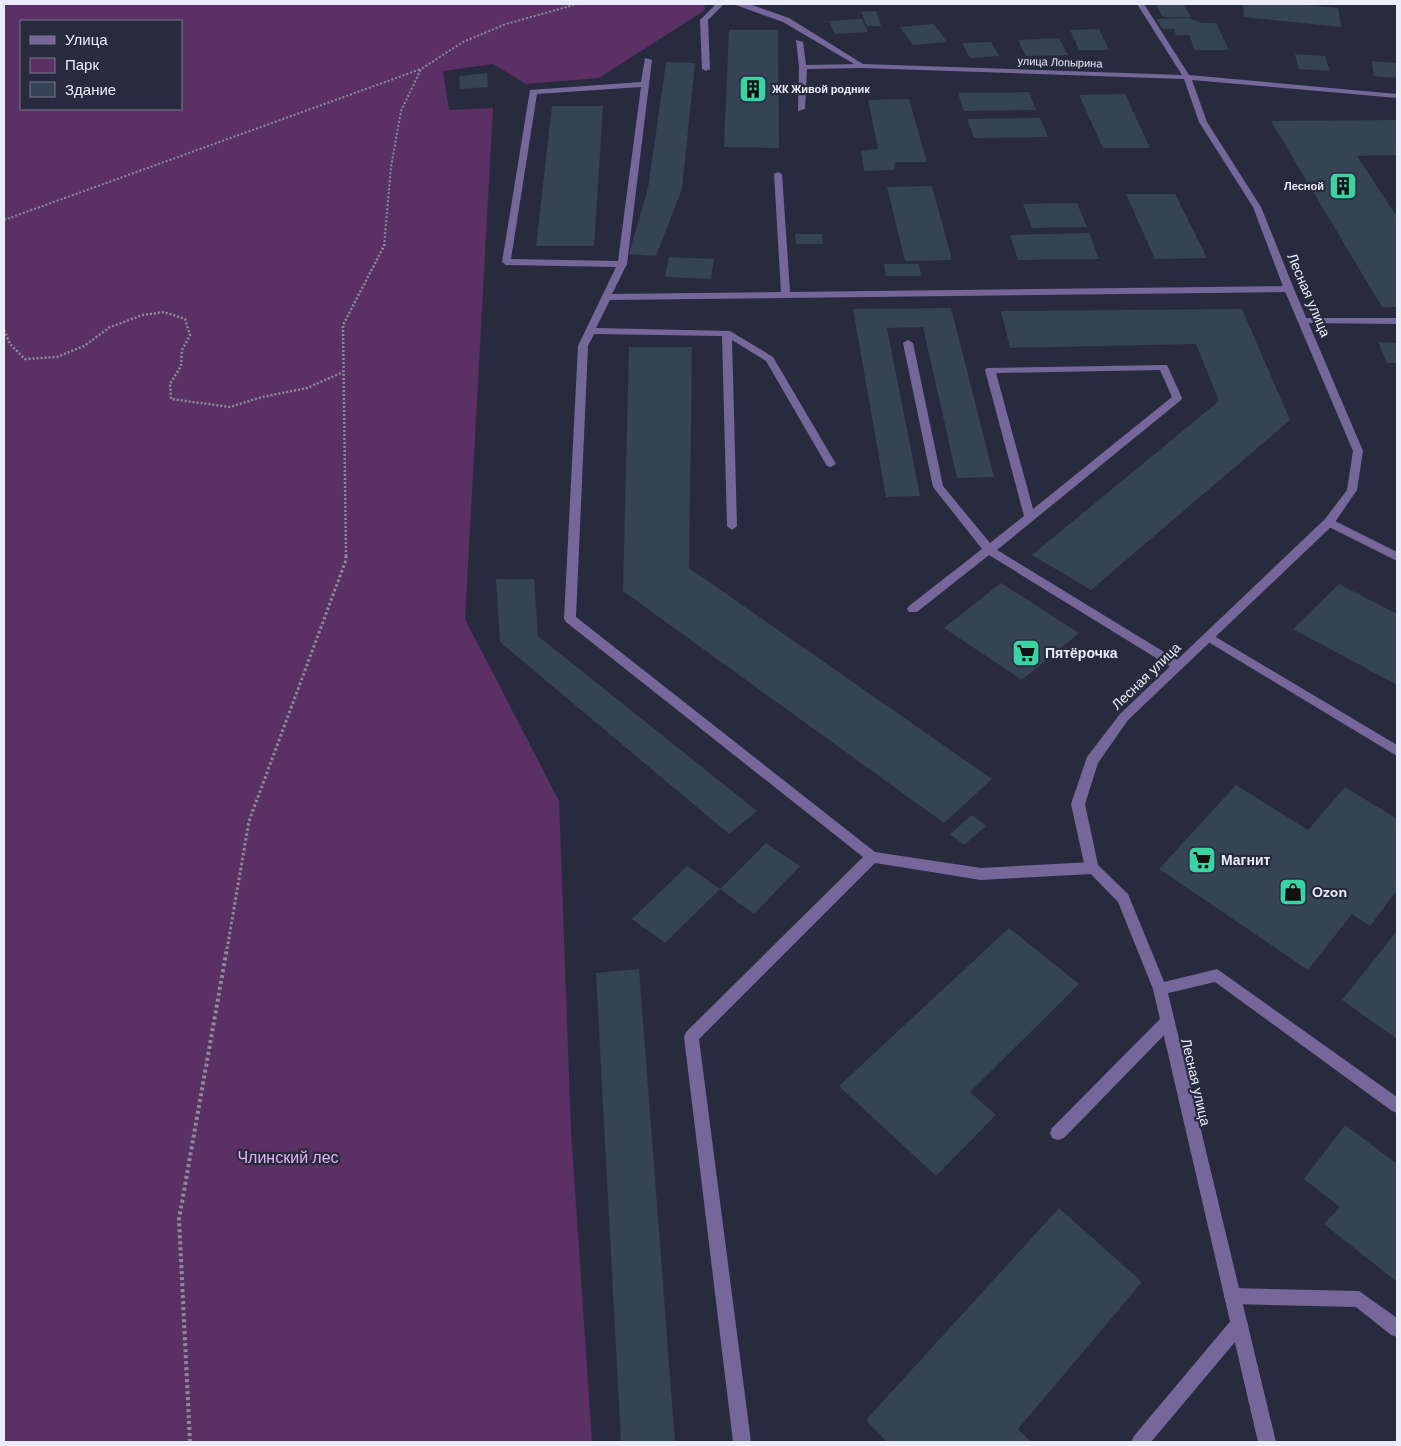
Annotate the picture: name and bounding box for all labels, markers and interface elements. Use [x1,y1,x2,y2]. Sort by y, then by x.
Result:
legend [20,20,182,110]
text: Улица [65,30,108,50]
street label: улица Лопырина [1017,54,1104,71]
text: Парк [65,55,99,75]
building icon: ЖК Живой родник [738,74,768,104]
text: Здание [65,80,116,100]
place label: ЖК Живой родник [771,82,870,96]
building icon: Лесной [1328,171,1358,201]
place label: Лесной [1284,179,1324,193]
street label: Лесная улица [1283,250,1335,340]
supermarket icon: Пятёрочка [1011,638,1041,668]
street label: Лесная улица [1108,638,1185,713]
place label: Пятёрочка [1045,644,1118,662]
supermarket icon: Магнит [1187,845,1217,875]
place label: Магнит [1221,851,1271,869]
shop icon: Ozon [1278,877,1308,907]
place label: Ozon [1312,883,1347,901]
street label: Лесная улица [1177,1036,1215,1128]
park label: Члинский лес [237,1147,339,1168]

